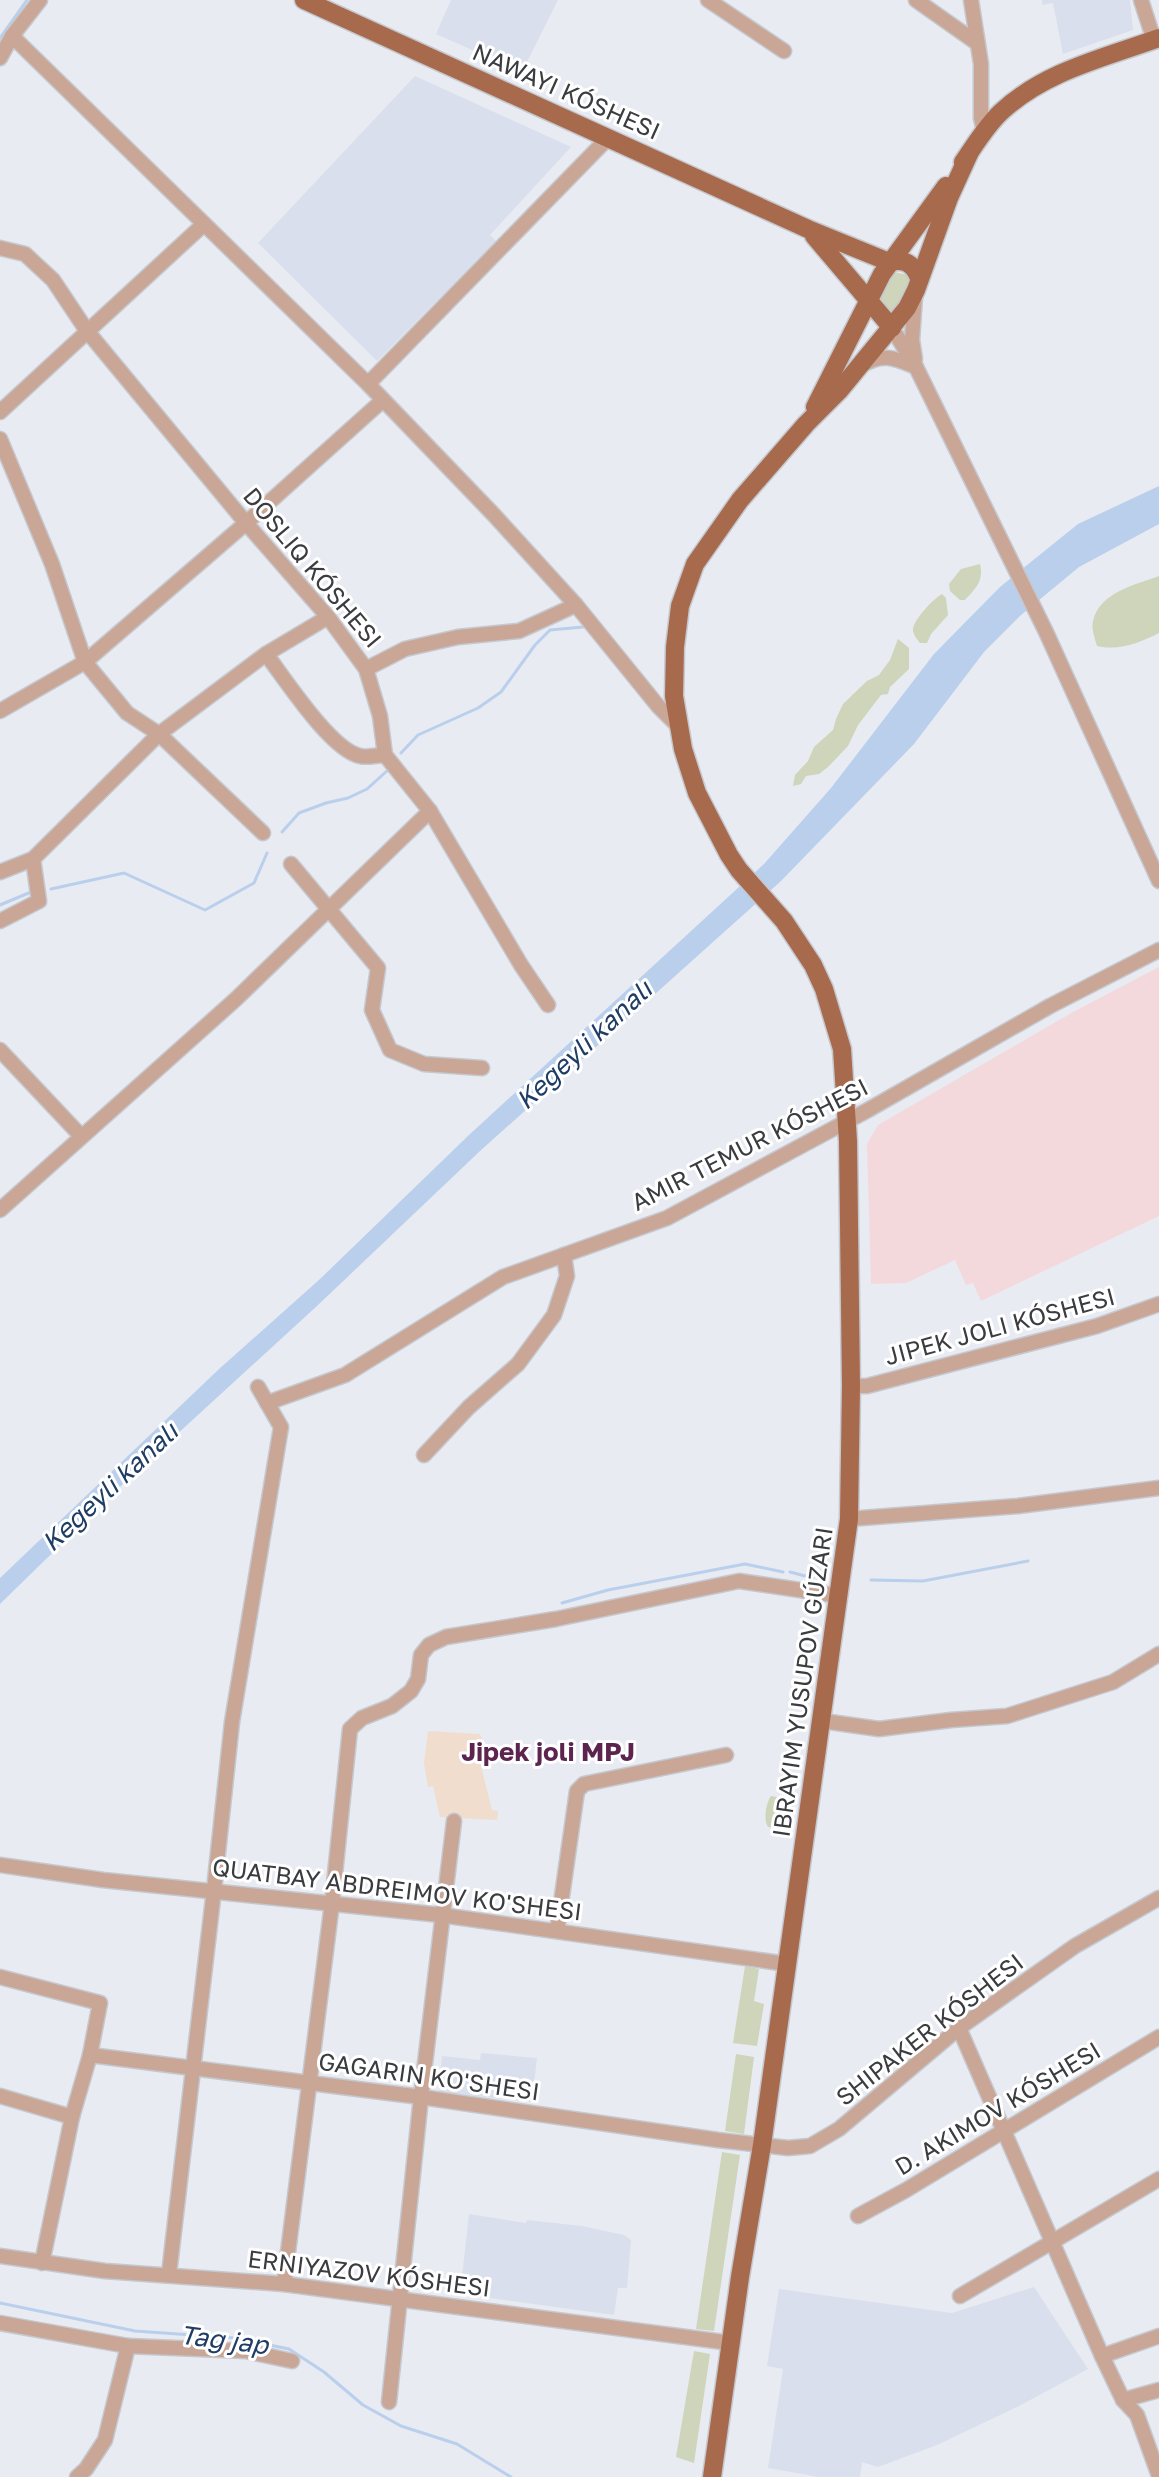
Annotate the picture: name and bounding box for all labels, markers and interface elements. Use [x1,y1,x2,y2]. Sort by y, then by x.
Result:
street label: NAWAYI KÓSHESI [468,36,665,145]
street label: DOSLIQ KÓSHESI [238,481,388,653]
water label: Kegeyli kanalı [509,972,660,1115]
street label: AMIR TEMUR KÓSHESI [626,1071,872,1216]
street label: JIPEK JOLI KÓSHESI [881,1281,1118,1370]
water label: Kegeyli kanalı [35,1414,186,1557]
street label: IBRAYIM YUSUPOV GÚZARI [765,1525,838,1839]
district label: Jipek joli MPJ [461,1736,635,1767]
street label: QUATBAY ABDREIMOV KO'SHESI [211,1851,584,1926]
street label: SHIPAKER KÓSHESI [830,1947,1028,2111]
street label: D. AKIMOV KÓSHESI [889,2035,1105,2181]
street label: GAGARIN KO'SHESI [317,2046,542,2105]
street label: ERNIYAZOV KÓSHESI [246,2243,492,2302]
water label: Tag jap [178,2319,272,2361]

